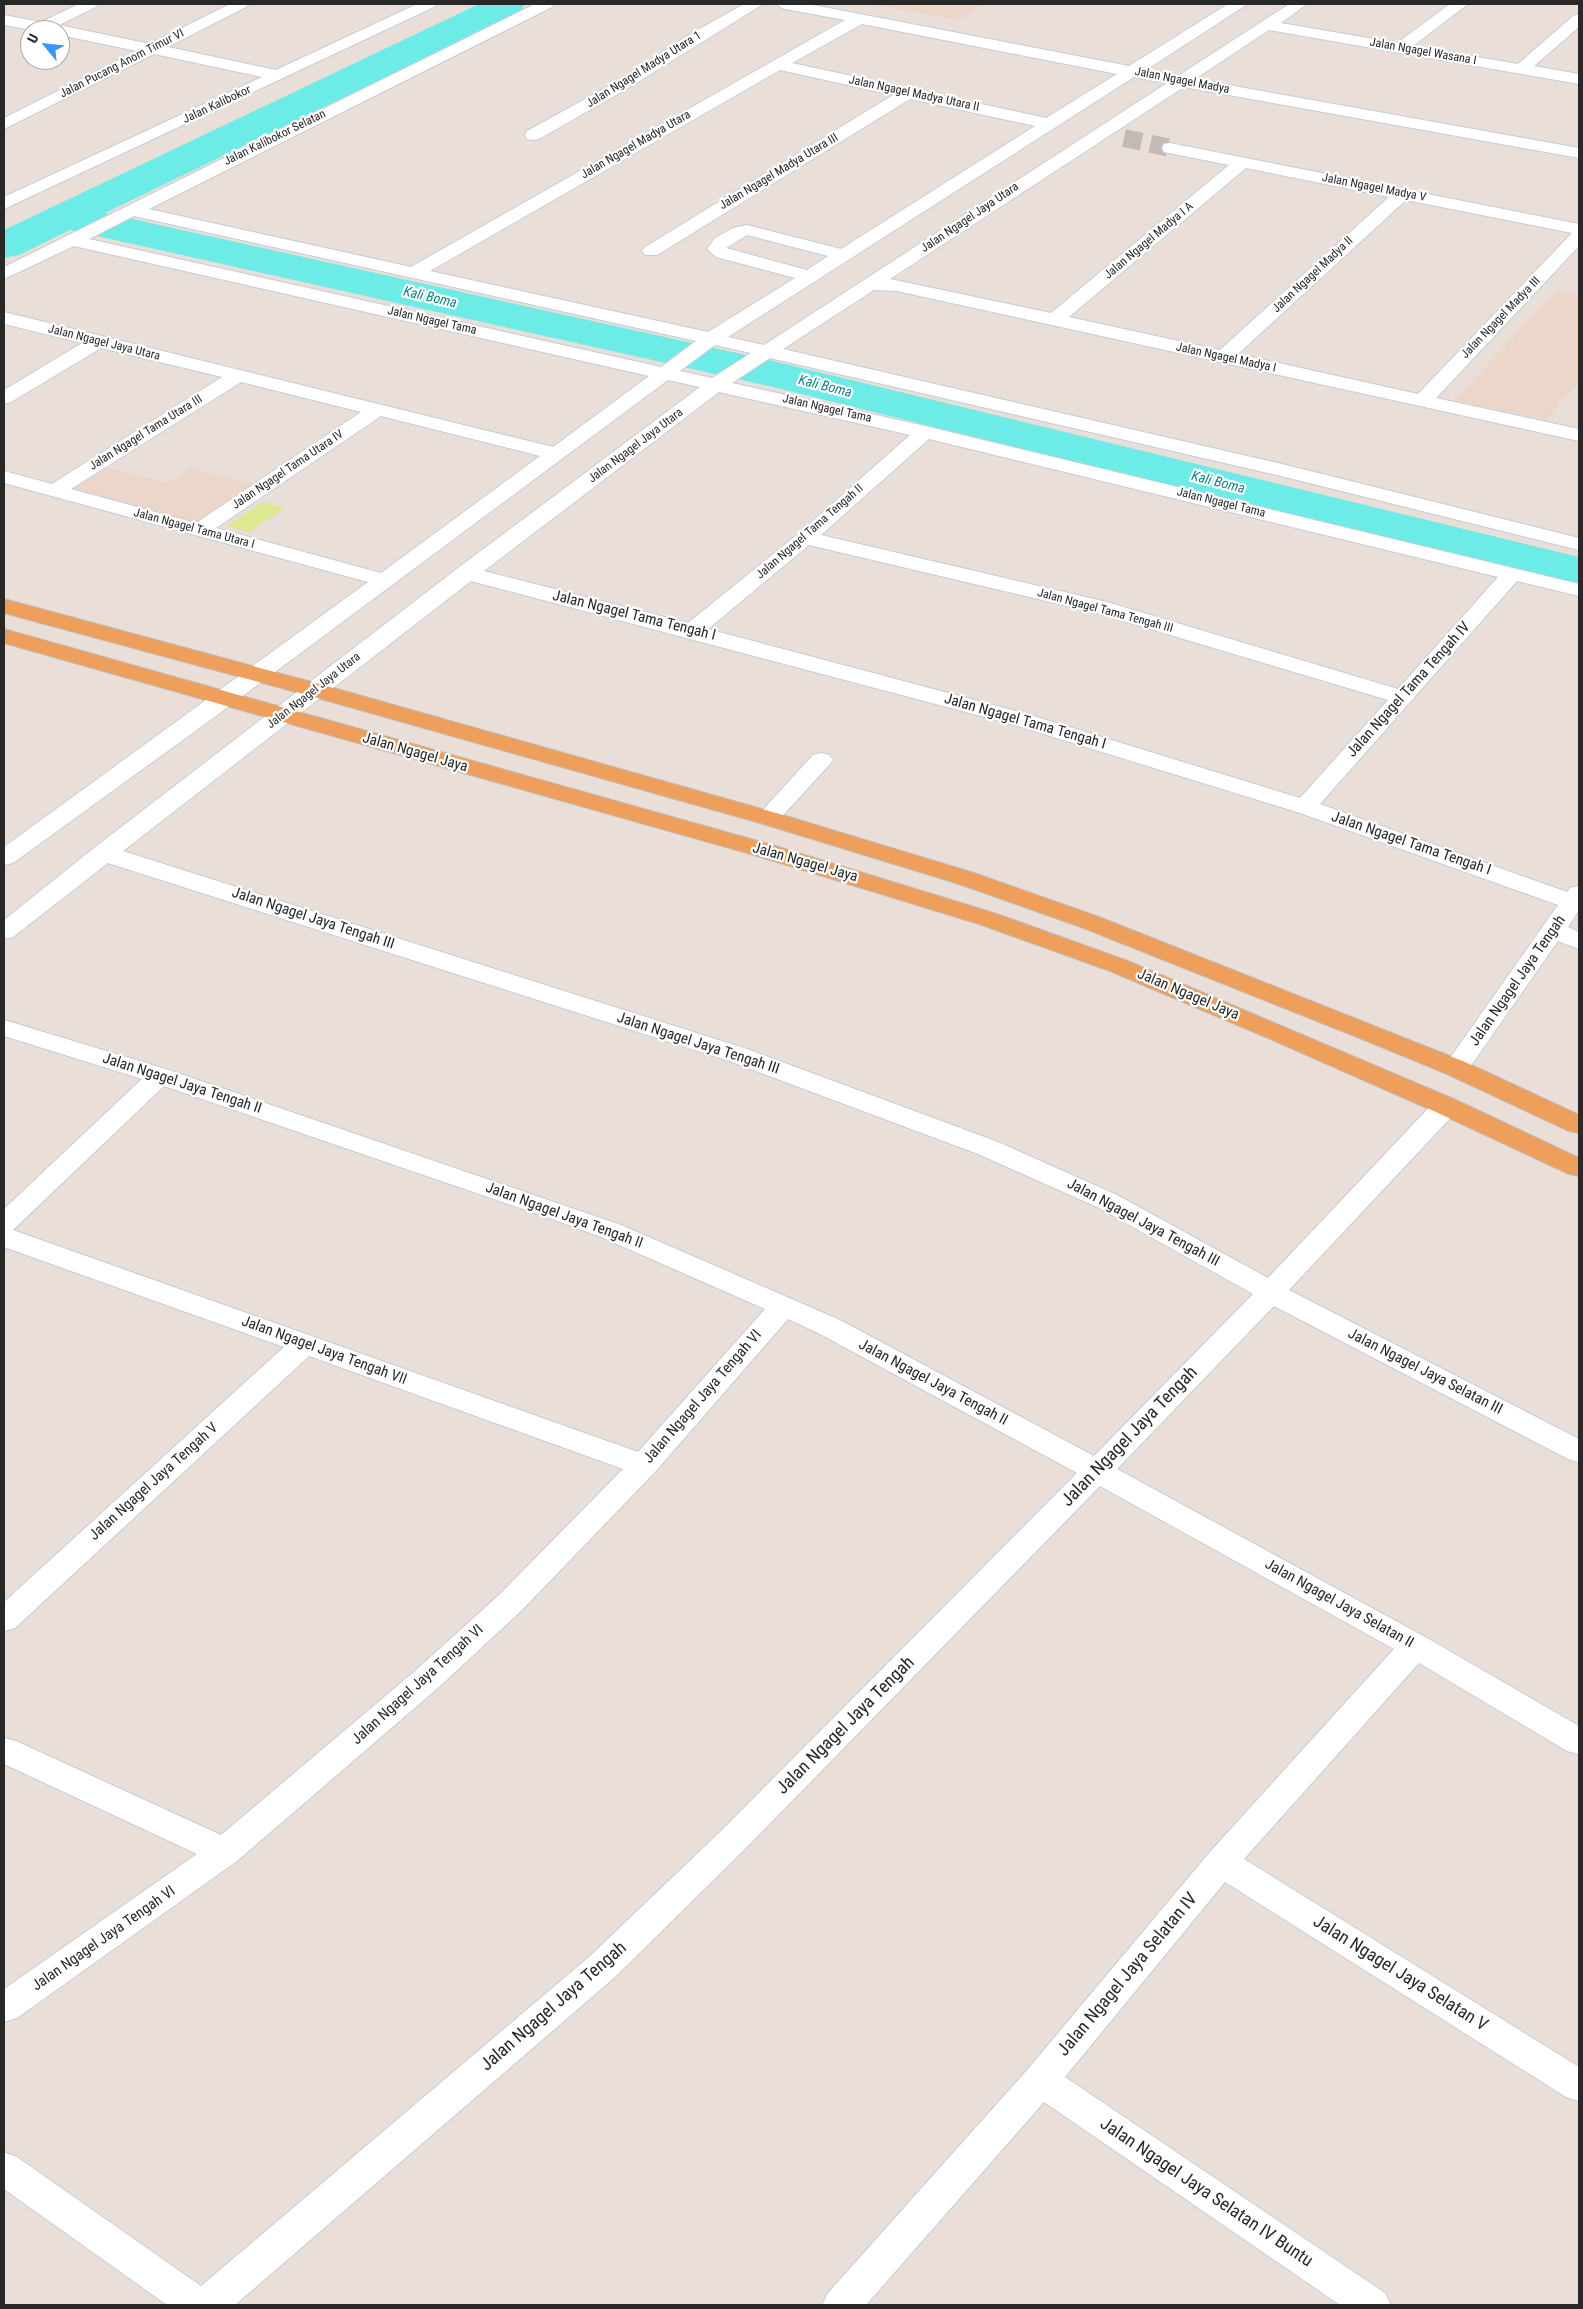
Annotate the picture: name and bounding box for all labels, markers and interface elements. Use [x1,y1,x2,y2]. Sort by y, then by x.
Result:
north arrow [20,20,70,70]
street label: Jalan Pucang Anom Timur VI [58,26,186,102]
street label: Jalan Ngagel Madya Utara 1 [584,29,704,111]
text: U [24,31,42,46]
street label: Jalan Ngagel Wasana I [1369,36,1477,68]
street label: Jalan Ngagel Madya [1133,65,1231,97]
street label: Jalan Ngagel Madya Utara II [848,73,980,115]
street label: Jalan Kalibokor [181,83,253,127]
street label: Jalan Kalibokor Selatan [222,107,328,169]
street label: Jalan Ngagel Madya Utara [579,108,693,182]
street label: Jalan Ngagel Madya Utara III [717,131,841,213]
street label: Jalan Ngagel Madya V [1321,171,1427,205]
street label: Jalan Ngagel Jaya Utara [918,180,1022,256]
street label: Jalan Ngagel Madya I A [1102,200,1196,282]
street label: Jalan Ngagel Madya II [1270,234,1356,316]
street label: Jalan Ngagel Madya III [1458,274,1544,362]
water label: Kali Boma [402,284,458,312]
street label: Jalan Ngagel Tama [386,304,478,338]
street label: Jalan Ngagel Jaya Utara [47,322,161,364]
street label: Jalan Ngagel Madya I [1175,340,1277,376]
water label: Kali Boma [797,372,853,402]
street label: Jalan Ngagel Tama Utara III [87,392,205,474]
street label: Jalan Ngagel Tama [781,392,873,426]
street label: Jalan Ngagel Jaya Utara [586,406,686,486]
street label: Jalan Ngagel Tama Utara IV [230,427,346,513]
water label: Kali Boma [1190,468,1246,498]
street label: Jalan Ngagel Tama Tengah II [754,482,866,582]
street label: Jalan Ngagel Tama [1175,485,1267,521]
street label: Jalan Ngagel Tama Utara I [132,506,256,552]
street label: Jalan Ngagel Tama Tengah III [1036,586,1174,636]
street label: Jalan Ngagel Tama Tengah I [551,587,717,645]
street label: Jalan Ngagel Tama Tengah IV [1343,619,1475,761]
street label: Jalan Ngagel Jaya Utara [264,650,364,732]
street label: Jalan Ngagel Tama Tengah I [942,690,1108,754]
street label: Jalan Ngagel Jaya [360,729,470,777]
street label: Jalan Ngagel Tama Tengah I [1329,808,1493,880]
street label: Jalan Ngagel Jaya [750,839,860,887]
street label: Jalan Ngagel Jaya Tengah III [229,884,397,954]
street label: Jalan Ngagel Jaya Tengah [1466,912,1570,1050]
street label: Jalan Ngagel Jaya [1134,965,1242,1025]
street label: Jalan Ngagel Jaya Tengah III [614,1009,782,1079]
street label: Jalan Ngagel Jaya Tengah II [100,1050,264,1118]
street label: Jalan Ngagel Jaya Tengah III [1064,1175,1222,1271]
street label: Jalan Ngagel Jaya Tengah II [483,1179,645,1253]
street label: Jalan Ngagel Jaya Tengah VII [239,1313,409,1389]
street label: Jalan Ngagel Jaya Selatan III [1345,1325,1505,1419]
street label: Jalan Ngagel Jaya Tengah VI [640,1327,766,1467]
street label: Jalan Ngagel Jaya Tengah II [855,1336,1011,1430]
street label: Jalan Ngagel Jaya Tengah [1058,1362,1202,1512]
street label: Jalan Ngagel Jaya Tengah V [86,1419,222,1545]
street label: Jalan Ngagel Jaya Selatan II [1261,1556,1417,1652]
street label: Jalan Ngagel Jaya Tengah VI [348,1621,488,1749]
street label: Jalan Ngagel Jaya Tengah [772,1652,920,1800]
street label: Jalan Ngagel Jaya Tengah VI [29,1883,179,1995]
street label: Jalan Ngagel Jaya Selatan IV [1053,1889,1203,2061]
street label: Jalan Ngagel Jaya Selatan V [1309,1911,1491,2037]
street label: Jalan Ngagel Jaya Tengah [477,1938,631,2076]
street label: Jalan Ngagel Jaya Selatan IV Buntu [1096,2114,1316,2272]

